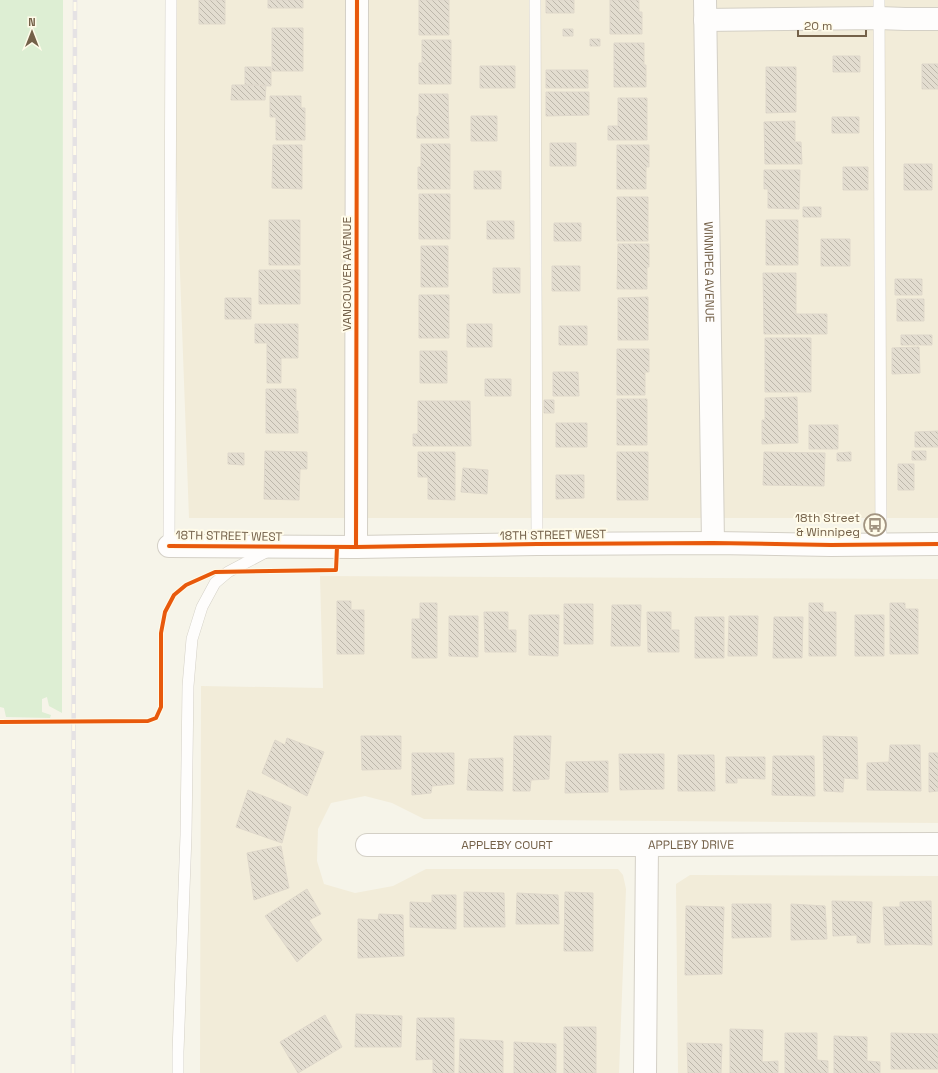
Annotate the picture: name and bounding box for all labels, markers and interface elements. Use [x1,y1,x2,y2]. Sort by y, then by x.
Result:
north arrow [12,12,52,52]
scale bar [798,12,866,38]
text: N [28,15,36,29]
text: 20 m [804,18,832,34]
street label: VANCOUVER AVENUE [339,216,355,331]
street label: WINNIPEG AVENUE [700,221,718,323]
place label: 18th Street & Winnipeg [795,510,860,540]
bus stop icon: 18th Street & Winnipeg [862,512,888,538]
street label: 18TH STREET WEST [500,526,606,544]
street label: 18TH STREET WEST [176,527,282,545]
street label: APPLEBY COURT [461,837,553,853]
street label: APPLEBY DRIVE [648,837,734,853]

